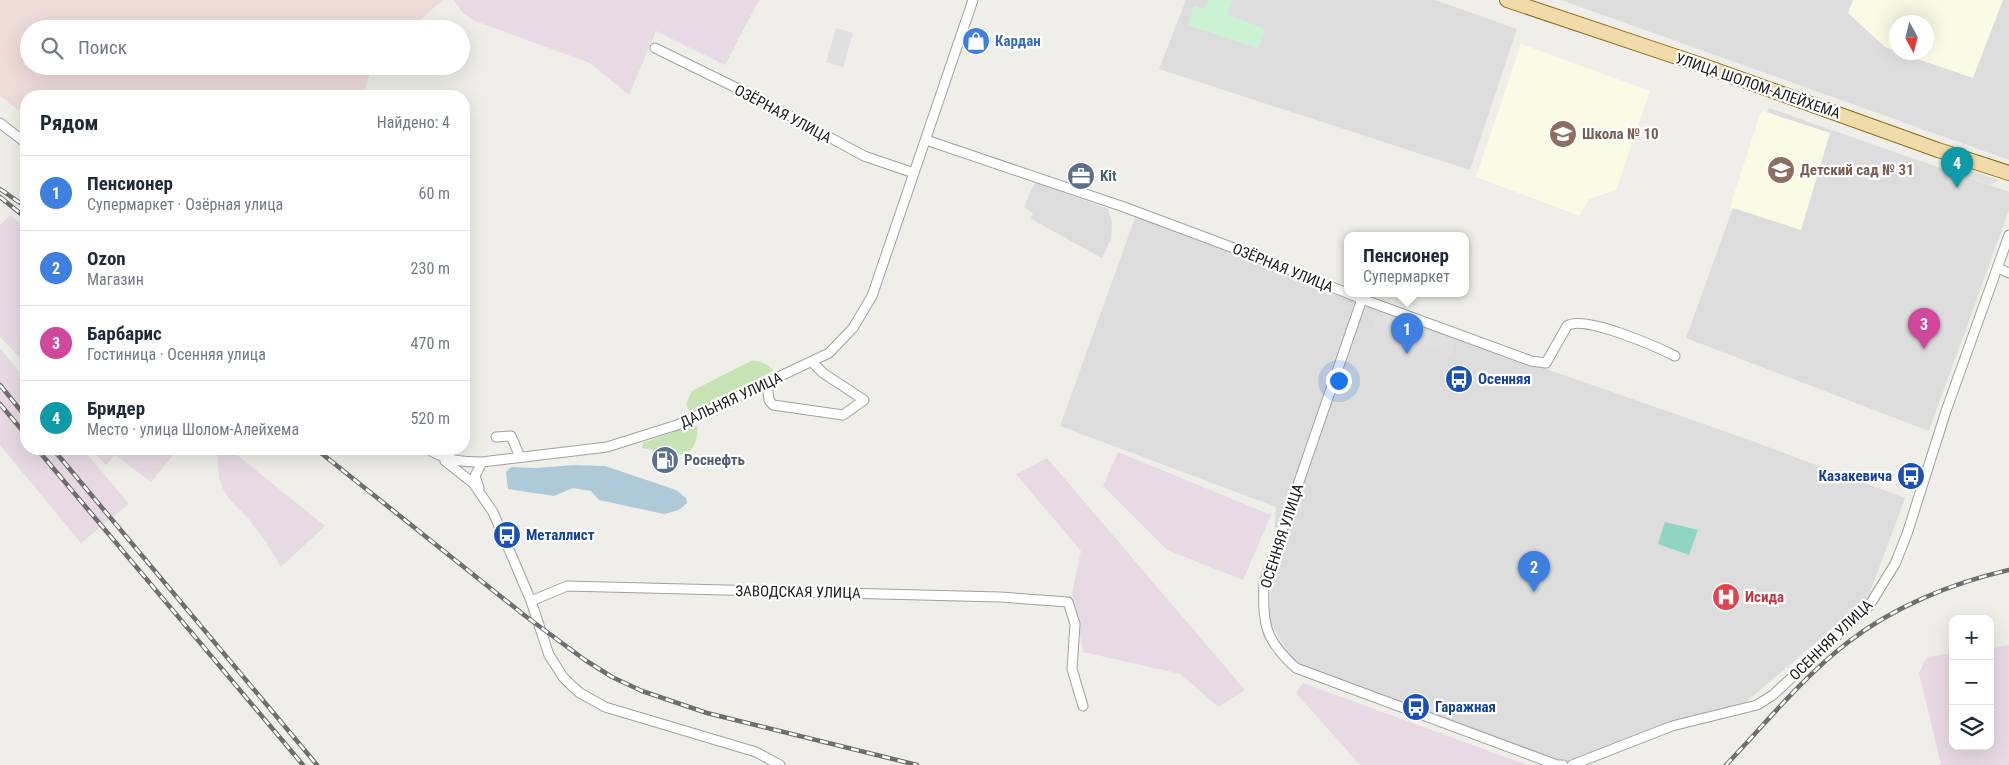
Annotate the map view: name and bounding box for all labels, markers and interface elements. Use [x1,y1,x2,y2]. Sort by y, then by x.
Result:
north arrow [1889,15,1934,60]
search box [20,20,470,75]
shop icon: Кардан [961,26,991,56]
place label: Кардан [995,32,1041,50]
icon: search [38,34,66,62]
text: Поиск [78,36,127,59]
street label: УЛИЦА ШОЛОМ-АЛЕЙХЕМА [1673,49,1843,123]
street label: ОЗЁРНАЯ УЛИЦА [731,81,835,147]
text: Рядом [40,111,99,135]
text: Найдено: 4 [377,113,450,132]
school or university icon: Школа № 10 [1548,119,1578,149]
place label: Школа № 10 [1582,125,1659,143]
pin: 4 [1941,147,1973,188]
school or university icon: Детский сад № 31 [1766,155,1796,185]
office icon: Kit [1066,161,1096,191]
place label: Детский сад № 31 [1800,161,1914,179]
place label: Kit [1100,167,1117,185]
text: Пенсионер [87,172,173,195]
text: 1 [52,184,60,203]
text: 60 m [418,184,450,203]
text: Супермаркет · Озёрная улица [87,195,283,214]
popup [1344,232,1469,297]
street label: ОЗЁРНАЯ УЛИЦА [1230,240,1336,297]
text: Пенсионер [1363,244,1449,267]
text: Ozon [87,247,126,270]
text: 2 [52,259,60,278]
text: 230 m [411,259,450,278]
text: Супермаркет [1363,267,1450,286]
text: Магазин [87,270,144,289]
pin: 3 [1908,308,1940,349]
pin: 1 [1391,313,1423,354]
text: Барбарис [87,322,162,345]
text: 3 [52,334,60,353]
text: 470 m [411,334,450,353]
text: Гостиница · Осенняя улица [87,345,266,364]
bus stop icon: Осенняя [1444,364,1474,394]
street label: ДАЛЬНЯЯ УЛИЦА [677,368,785,432]
your location [1326,368,1352,394]
place label: Осенняя [1478,370,1531,388]
text: Бридер [87,397,145,420]
text: 4 [52,409,60,428]
text: 520 m [411,409,450,428]
text: Место · улица Шолом-Алейхема [87,420,299,439]
fuel station icon: Роснефть [650,445,680,475]
place label: Роснефть [684,451,745,469]
bus stop icon: Казакевича [1896,461,1926,491]
place label: Казакевича [1819,467,1892,485]
street label: ОСЕННЯЯ УЛИЦА [1257,481,1307,590]
bus stop icon: Металлист [492,520,522,550]
place label: Металлист [526,526,595,544]
pin: 2 [1518,551,1550,592]
street label: ЗАВОДСКАЯ УЛИЦА [735,582,861,602]
hospital icon: Исида [1711,582,1741,612]
place label: Исида [1745,588,1784,606]
street label: ОСЕННЯЯ УЛИЦА [1786,596,1877,684]
map controls [1949,615,1994,750]
button: + [1949,615,1994,660]
button: − [1949,660,1994,705]
bus stop icon: Гаражная [1401,692,1431,722]
place label: Гаражная [1435,698,1496,716]
button: layers [1949,705,1994,750]

